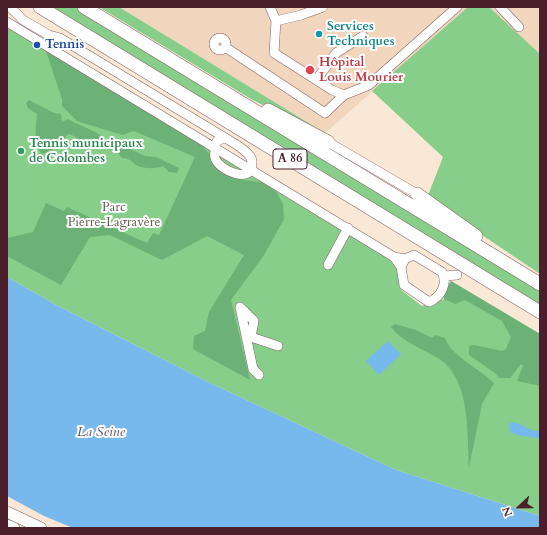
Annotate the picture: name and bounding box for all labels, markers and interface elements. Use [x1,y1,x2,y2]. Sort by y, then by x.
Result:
place label: Services Techniques [327,19,394,50]
marker: Services Techniques [314,29,324,39]
place label: Tennis [45,37,84,53]
marker: Tennis [32,40,42,50]
place label: Hôpital Louis Mourier [319,55,403,86]
marker: Hôpital Louis Mourier [304,64,316,76]
place label: Tennis municipaux de Colombes [29,136,143,167]
marker: Tennis municipaux de Colombes [16,146,26,156]
road number: A 86 [273,149,307,169]
park label: Parc Pierre-Lagravère [68,200,160,231]
water label: La Seine [77,425,125,441]
north arrow [499,487,539,527]
text: N [499,504,516,519]

